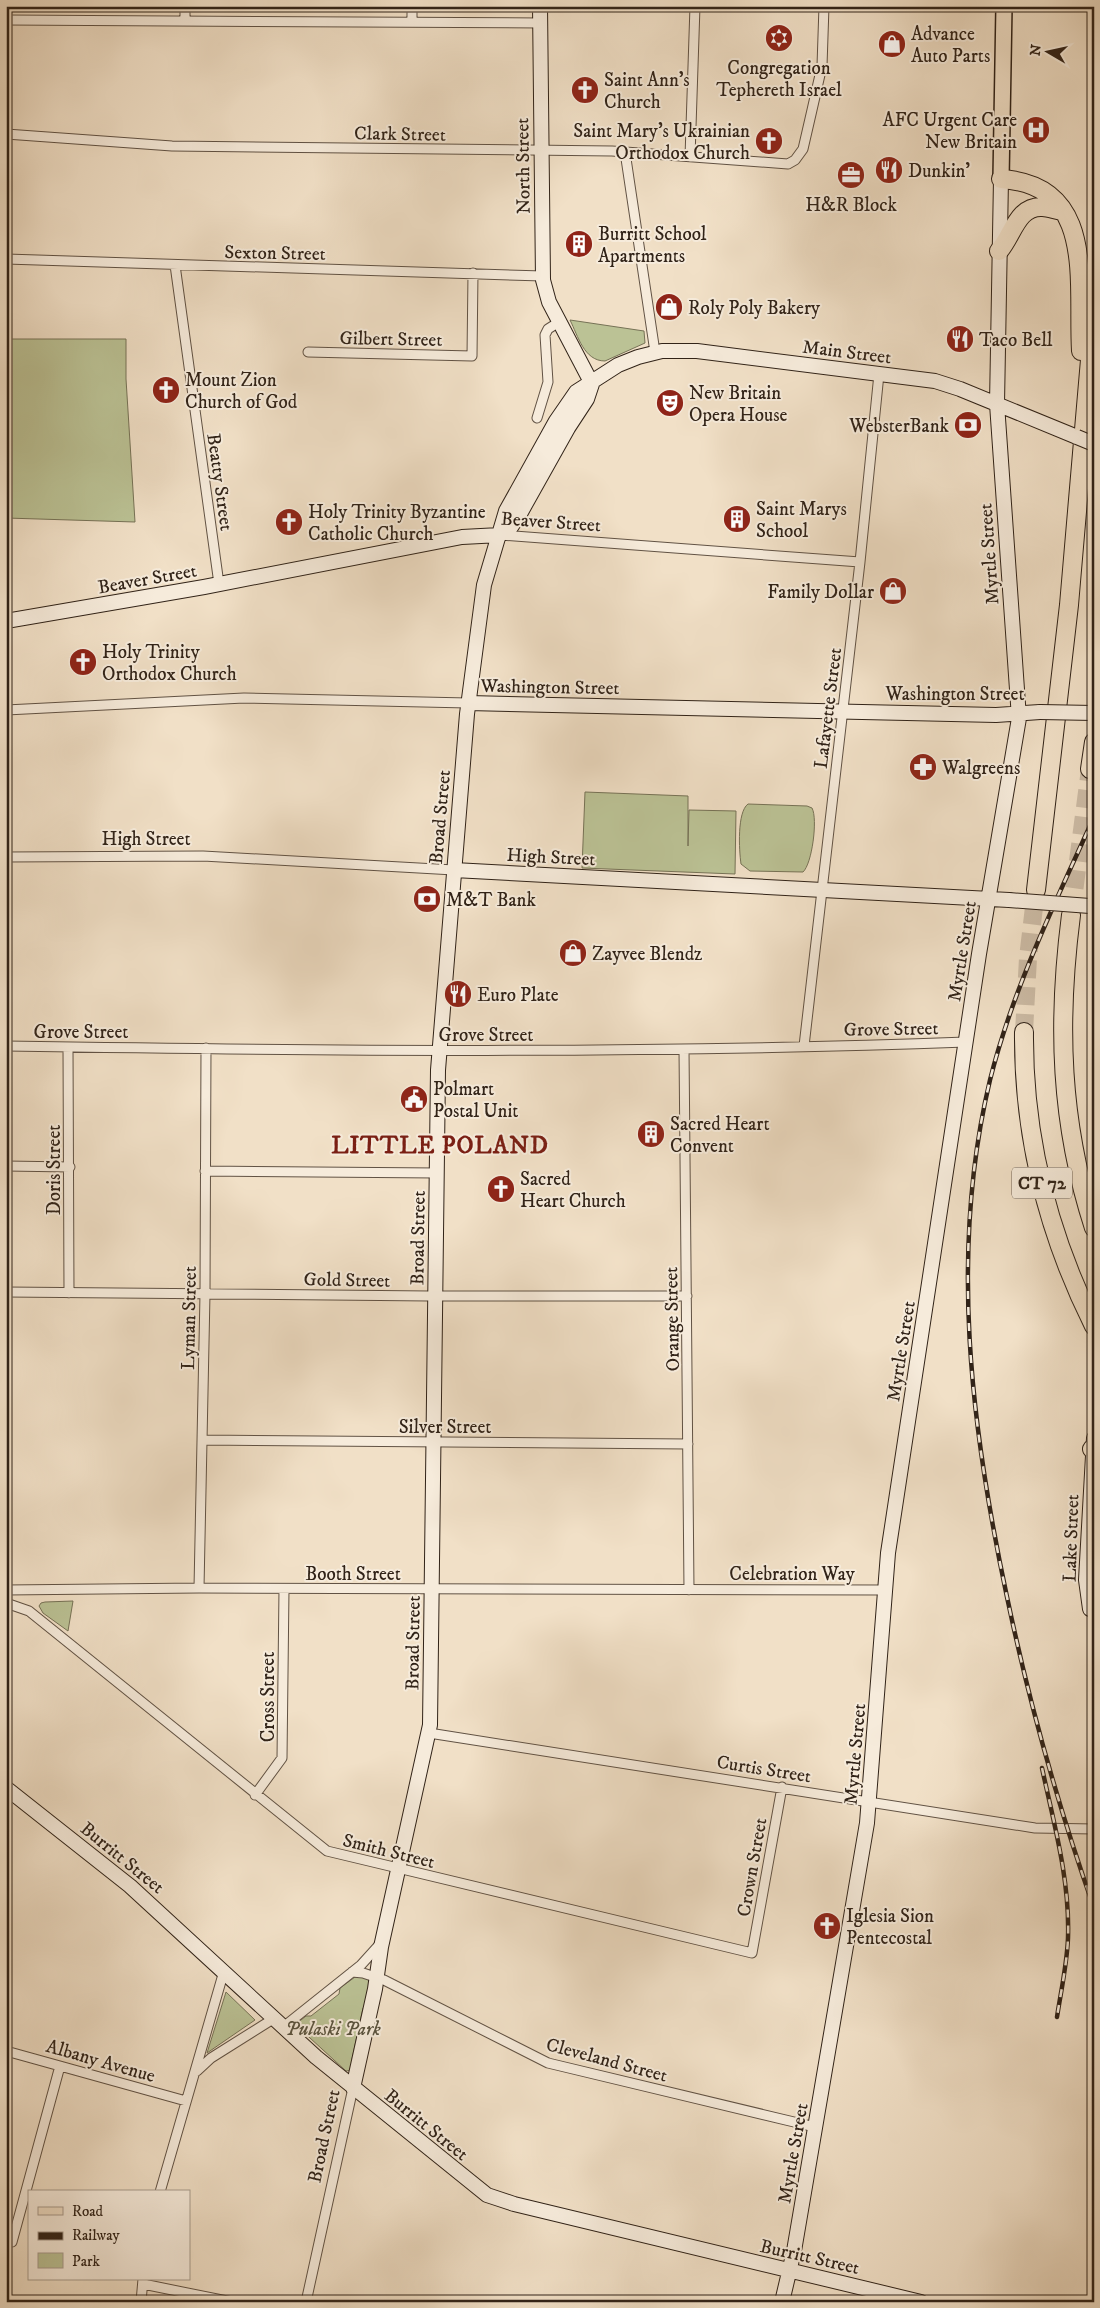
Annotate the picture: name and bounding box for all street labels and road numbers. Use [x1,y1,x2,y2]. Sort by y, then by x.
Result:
street label: North Street [511,118,536,214]
street label: Clark Street [354,122,446,147]
street label: Sexton Street [224,241,326,266]
street label: Gilbert Street [339,327,443,352]
street label: Main Street [801,336,893,369]
street label: Beatty Street [201,432,238,532]
street label: Myrtle Street [974,502,1005,605]
street label: Beaver Street [500,508,602,537]
street label: Beaver Street [96,559,199,599]
street label: Lafayette Street [810,646,847,770]
street label: Washington Street [479,675,620,700]
street label: Washington Street [885,683,1025,706]
street label: Broad Street [425,769,456,865]
street label: High Street [101,828,191,851]
street label: High Street [506,844,596,871]
street label: Myrtle Street [943,899,982,1003]
street label: Grove Street [843,1017,939,1042]
street label: Grove Street [34,1021,128,1044]
street label: Grove Street [439,1024,533,1047]
street label: Doris Street [43,1125,66,1215]
road number: CT 72 [1012,1168,1072,1198]
street label: Broad Street [406,1190,431,1286]
street label: Lyman Street [177,1266,202,1370]
street label: Orange Street [660,1266,685,1372]
street label: Gold Street [303,1268,390,1293]
street label: Myrtle Street [882,1299,921,1403]
street label: Silver Street [399,1416,491,1439]
street label: Lake Street [1058,1494,1085,1582]
street label: Booth Street [305,1563,401,1586]
street label: Celebration Way [729,1563,856,1586]
street label: Broad Street [401,1595,426,1691]
street label: Cross Street [257,1652,280,1742]
street label: Myrtle Street [840,1702,871,1806]
street label: Curtis Street [715,1751,813,1788]
street label: Crown Street [732,1816,772,1918]
street label: Burritt Street [75,1817,169,1899]
street label: Smith Street [340,1829,437,1874]
street label: Cleveland Street [544,2033,670,2088]
street label: Albany Avenue [43,2035,158,2088]
street label: Burritt Street [379,2084,473,2166]
street label: Broad Street [303,2088,346,2185]
street label: Myrtle Street [773,2101,814,2205]
street label: Burritt Street [758,2235,862,2280]

